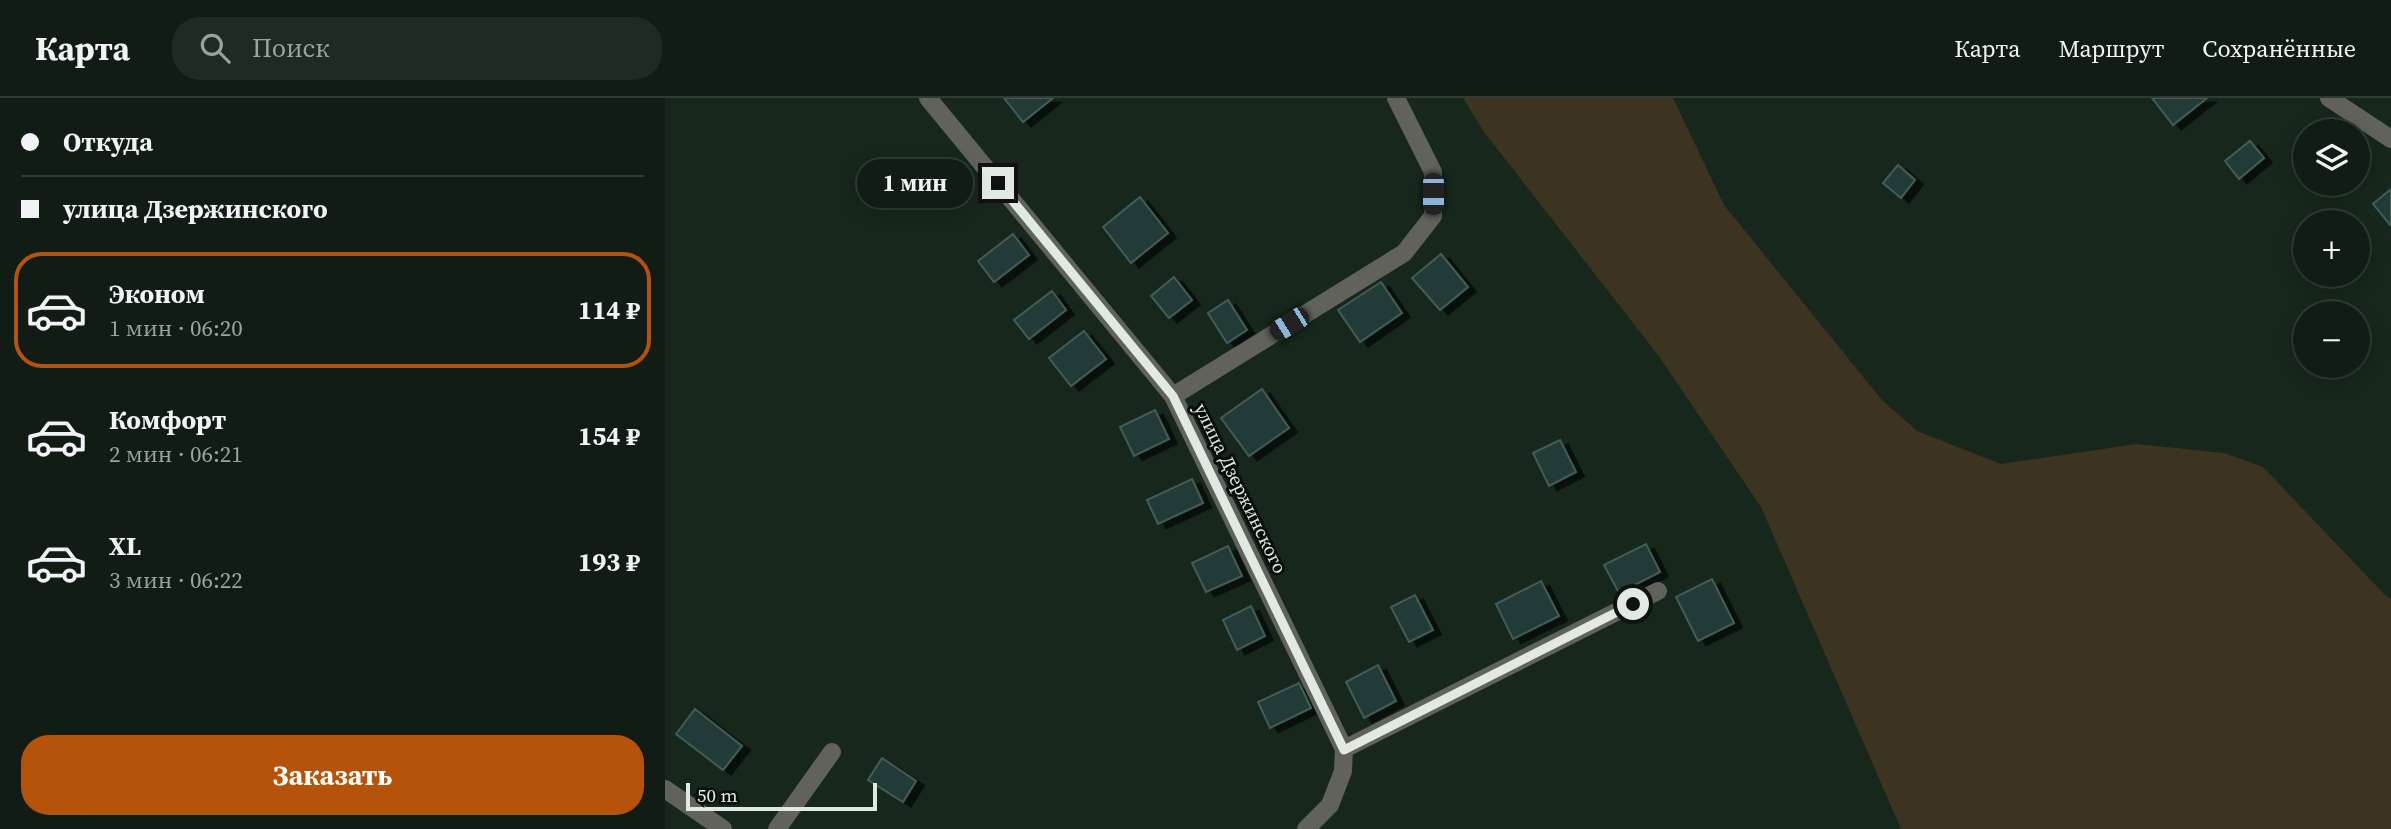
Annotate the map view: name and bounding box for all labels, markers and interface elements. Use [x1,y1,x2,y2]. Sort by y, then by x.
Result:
search box [172,17,662,80]
text: Карта [35,26,130,71]
icon: search [196,29,234,67]
text: Поиск [252,30,330,66]
text: Карта [1954,32,2020,65]
text: Маршрут [2058,32,2164,65]
text: Сохранённые [2202,32,2356,65]
map controls [2293,119,2370,378]
button: layers [2293,119,2370,196]
text: Откуда [63,124,153,160]
callout: 1 мин [858,158,973,208]
text: 1 мин [883,167,947,199]
route end [982,167,1014,199]
car [1423,173,1444,215]
text: улица Дзержинского [63,191,328,227]
button: + [2293,210,2370,287]
text: Эконом [109,276,205,312]
icon: car [25,279,88,342]
text: 114 ₽ [578,292,640,328]
button: − [2293,301,2370,378]
car [1266,304,1313,344]
text: 1 мин · 06:20 [109,312,243,344]
street label: улица Дзержинского [1188,399,1294,577]
text: Комфорт [109,402,226,438]
icon: car [25,405,88,468]
text: 154 ₽ [578,418,640,454]
text: 2 мин · 06:21 [109,438,243,470]
text: XL [109,528,141,564]
icon: car [25,531,88,594]
text: 193 ₽ [578,544,640,580]
text: 3 мин · 06:22 [109,564,243,596]
route start [1617,588,1649,620]
button: Заказать [21,735,644,815]
scale bar [686,780,877,812]
text: 50 m [697,782,738,808]

